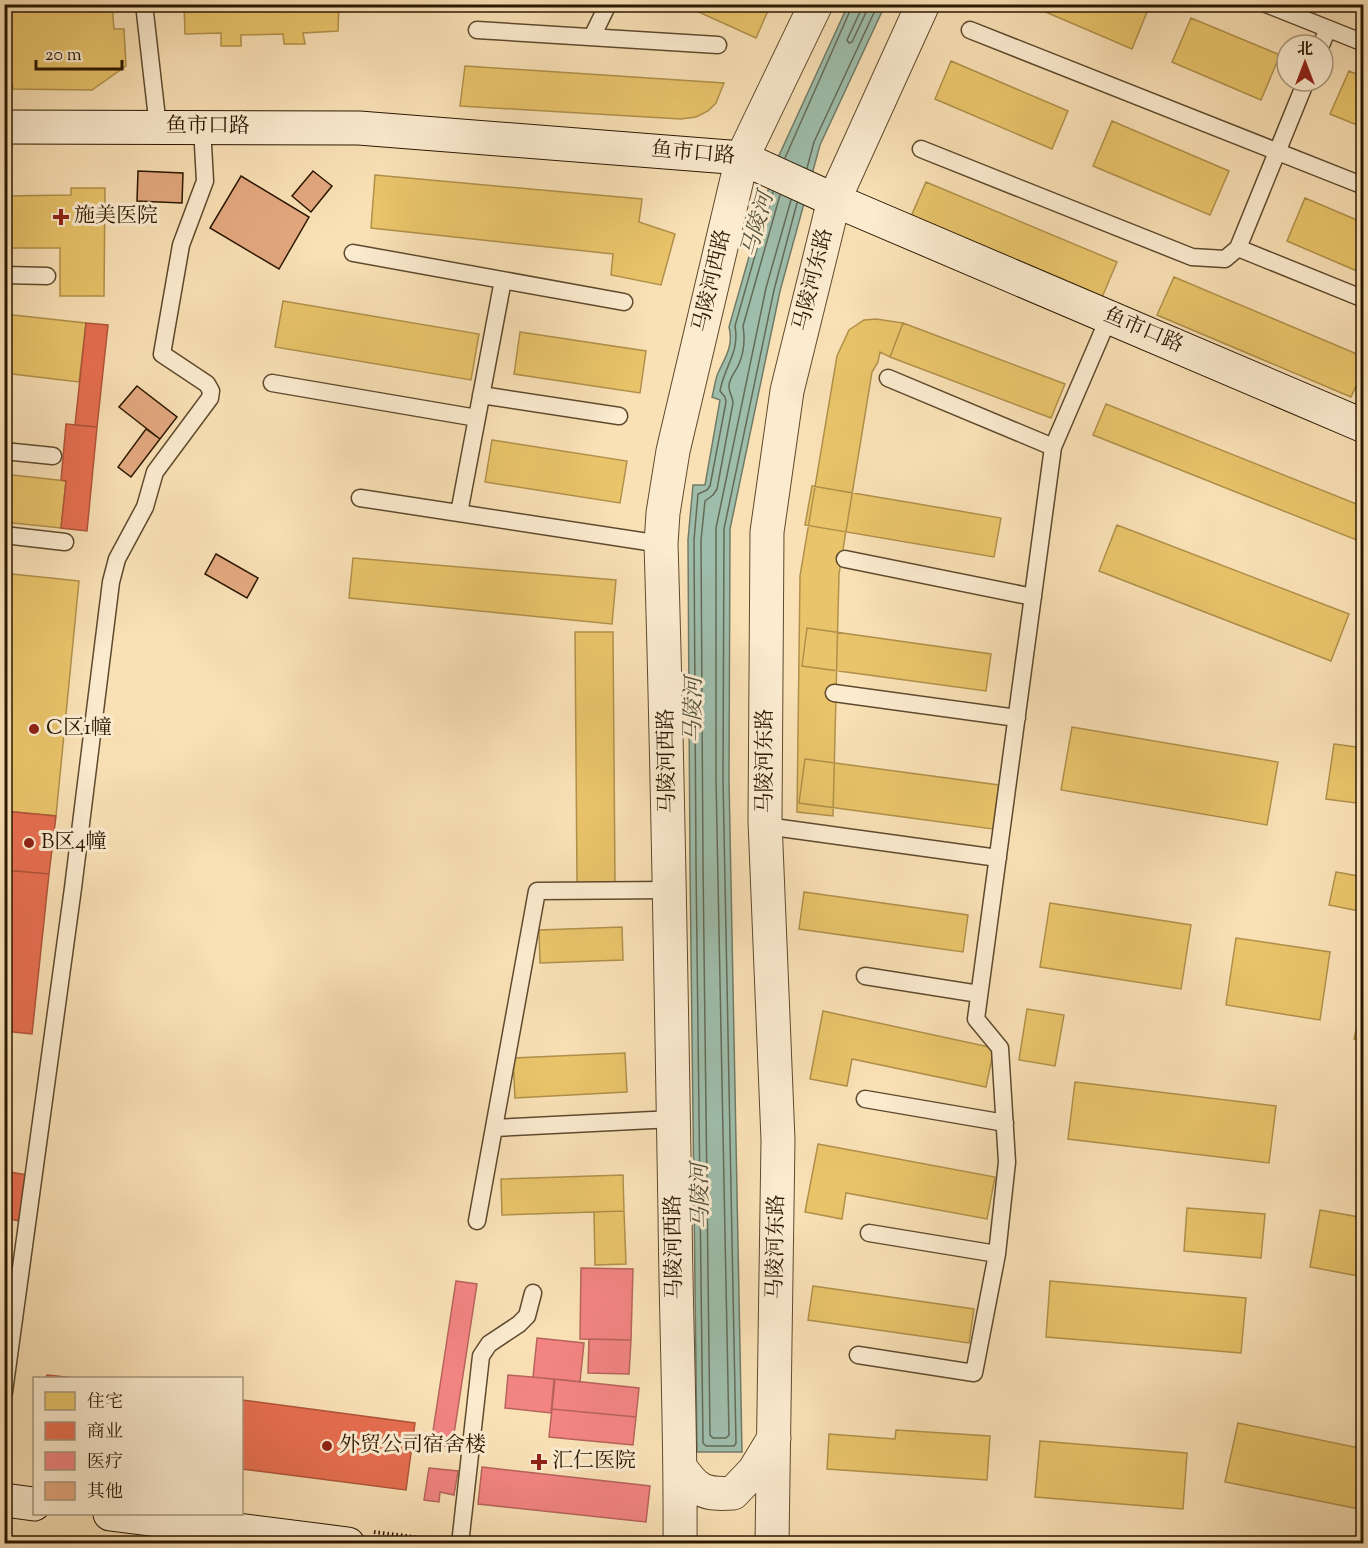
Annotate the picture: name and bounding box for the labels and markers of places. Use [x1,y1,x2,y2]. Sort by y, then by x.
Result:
place label: 施美医院 [74,202,158,232]
marker: 施美医院 [52,208,70,226]
place label: C区1幢 [46,714,112,744]
marker: C区1幢 [27,722,41,736]
place label: B区4幢 [41,828,107,858]
marker: B区4幢 [22,836,36,850]
place label: 外贸公司宿舍楼 [339,1431,486,1461]
marker: 外贸公司宿舍楼 [320,1439,334,1453]
place label: 汇仁医院 [552,1447,636,1477]
marker: 汇仁医院 [530,1453,548,1471]

